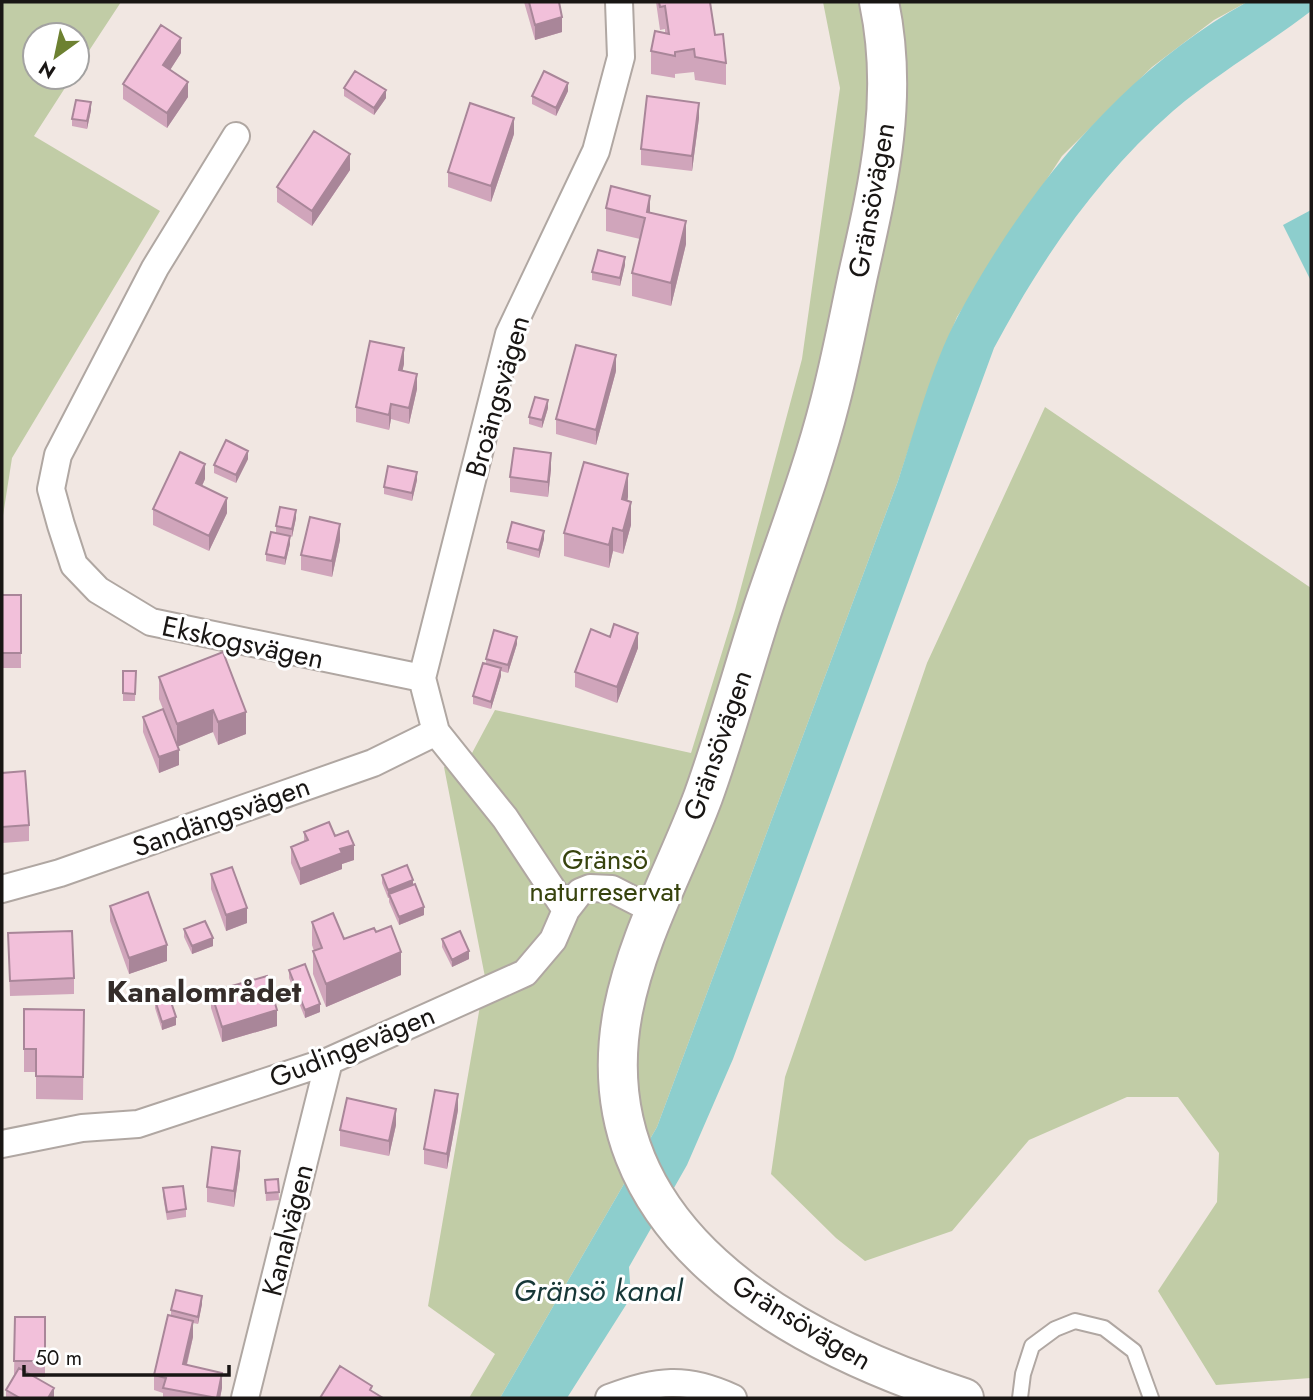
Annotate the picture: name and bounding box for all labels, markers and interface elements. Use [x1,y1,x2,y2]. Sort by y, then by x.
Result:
north arrow [21,21,91,91]
text: N [33,54,61,85]
street label: Gränsövägen [838,119,905,281]
street label: Broängsvägen [455,310,540,482]
street label: Ekskogsvägen [158,605,328,680]
street label: Gränsövägen [673,664,762,826]
street label: Sandängsvägen [127,765,316,868]
park label: Gränsö naturreservat [529,839,681,912]
district label: Kanalområdet [107,970,302,1013]
street label: Gudingevägen [263,995,441,1098]
street label: Kanalvägen [251,1160,324,1301]
street label: Gränsövägen [724,1264,879,1380]
water label: Gränsö kanal [513,1269,684,1312]
scale bar [24,1334,229,1378]
text: 50 m [35,1343,82,1373]

